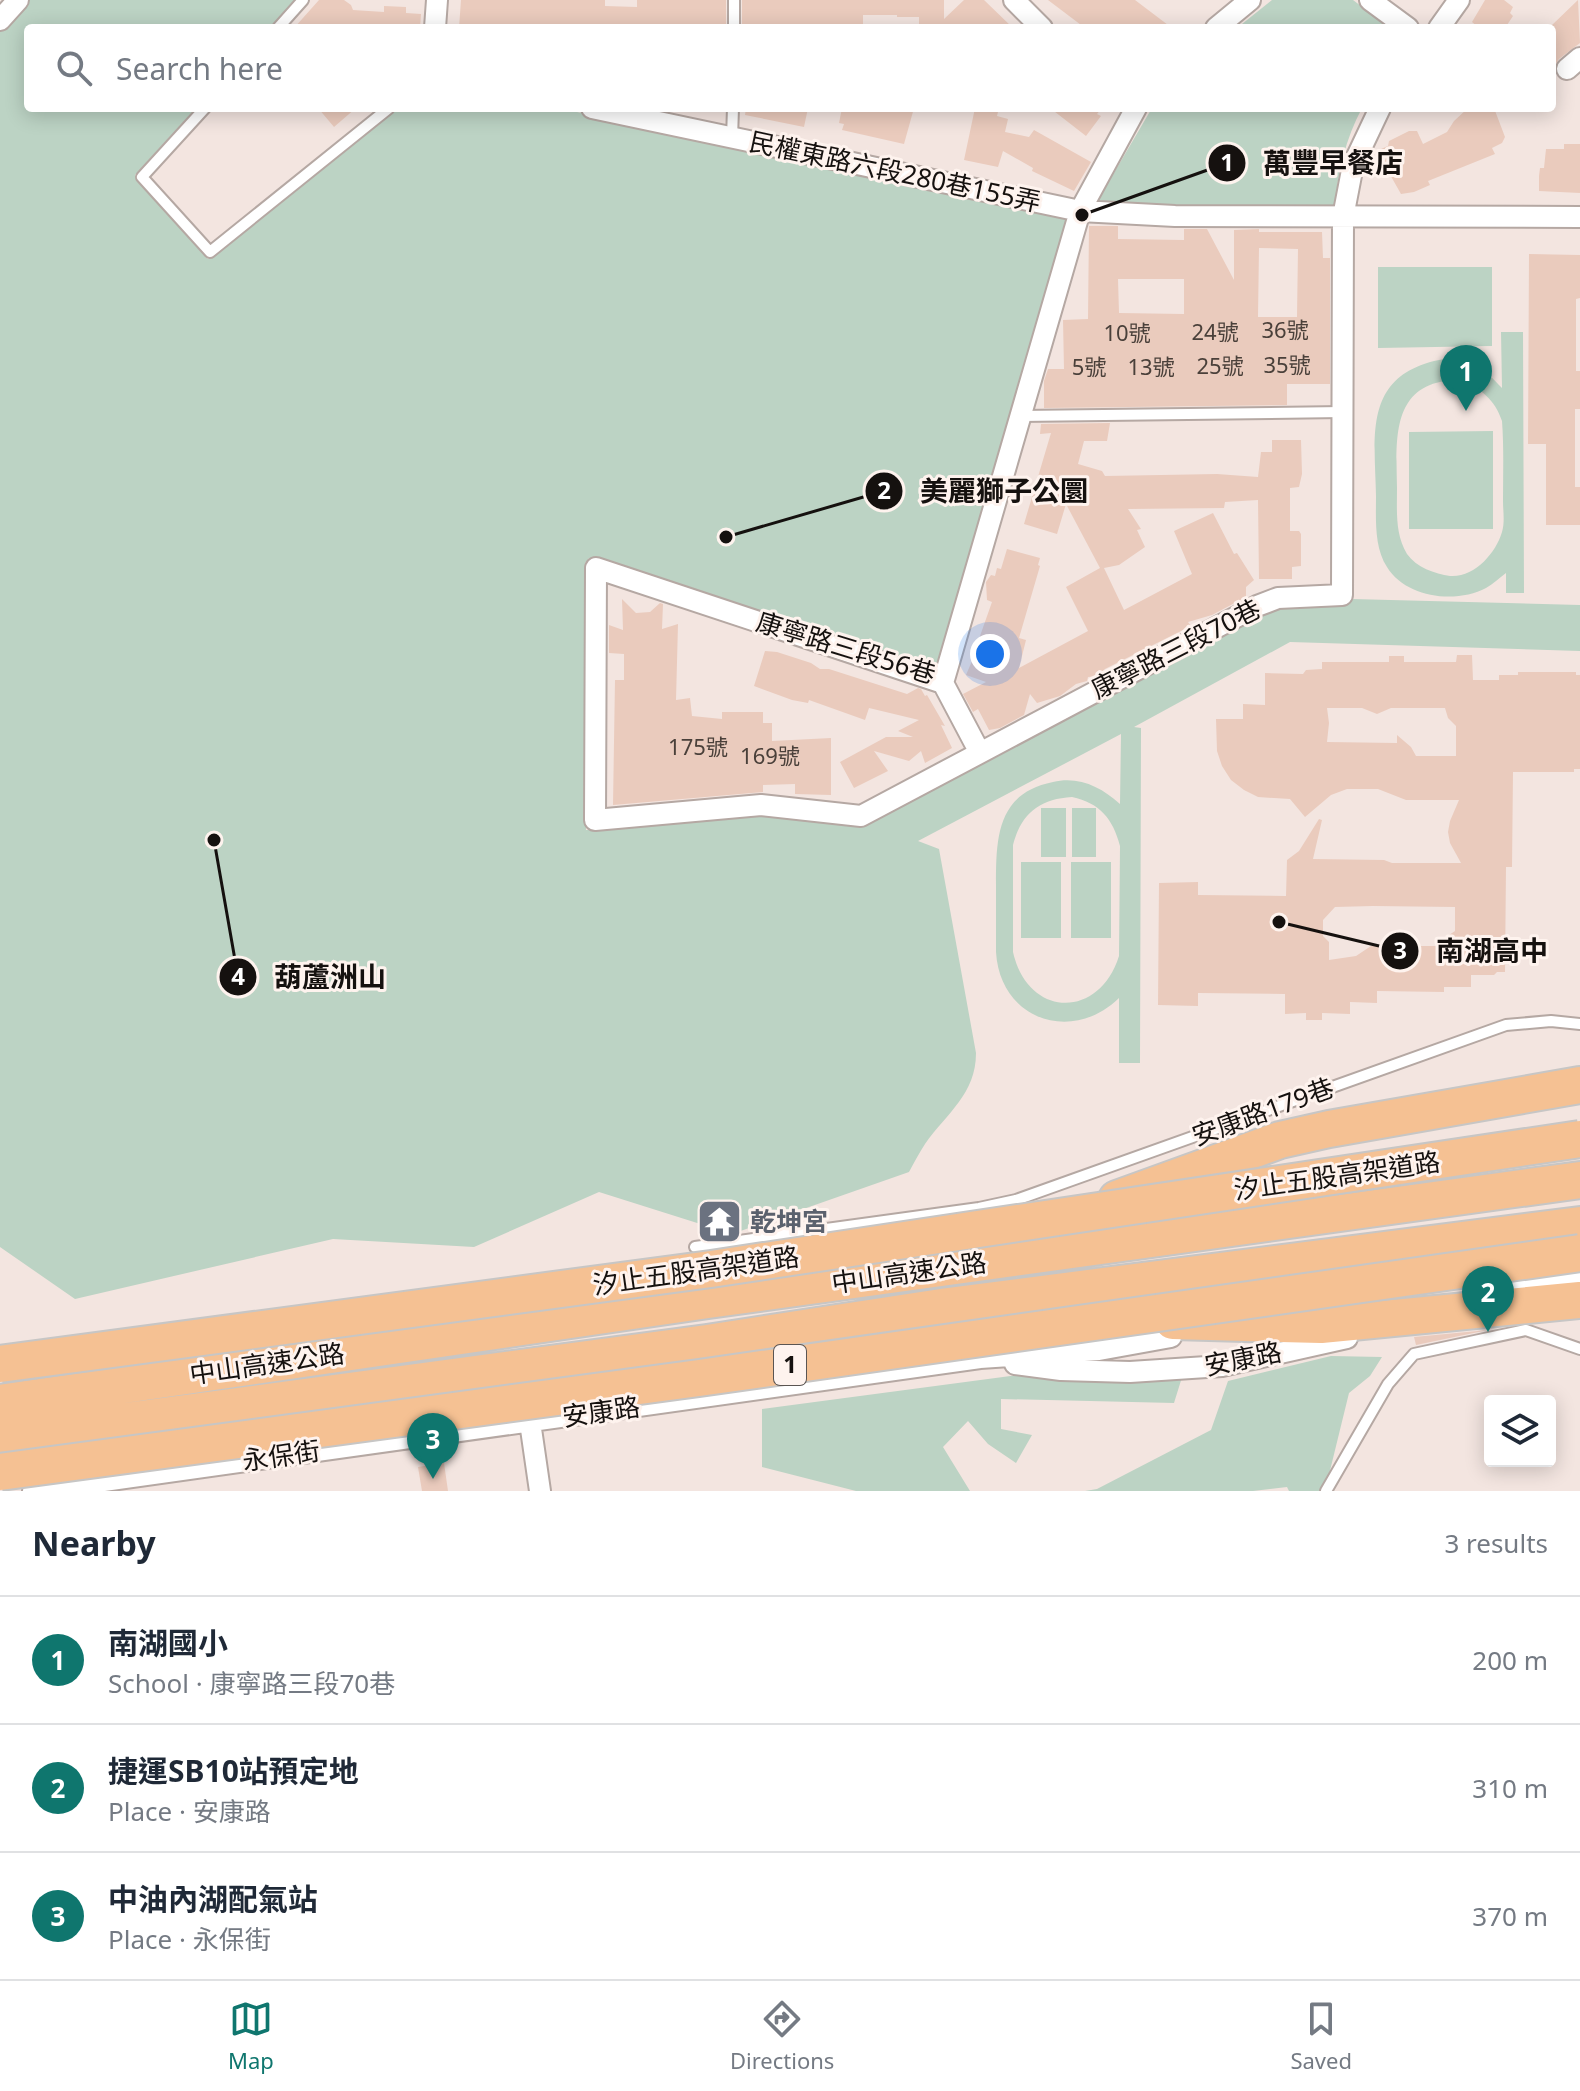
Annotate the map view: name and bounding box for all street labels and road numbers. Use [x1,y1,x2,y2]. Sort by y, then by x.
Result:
street label: 民權東路六段280巷155弄 [746,123,1044,220]
street label: 康寧路三段70巷 [1085,590,1266,706]
street label: 康寧路三段56巷 [752,603,940,691]
street label: 安康路179巷 [1187,1069,1339,1153]
street label: 汐止五股高架道路 [1231,1143,1442,1207]
street label: 汐止五股高架道路 [590,1238,801,1302]
street label: 中山高速公路 [829,1243,989,1301]
street label: 安康路 [1201,1333,1285,1383]
street label: 中山高速公路 [187,1334,347,1392]
road number: 1 [774,1345,806,1385]
street label: 安康路 [560,1388,642,1434]
street label: 永保街 [240,1432,322,1478]

